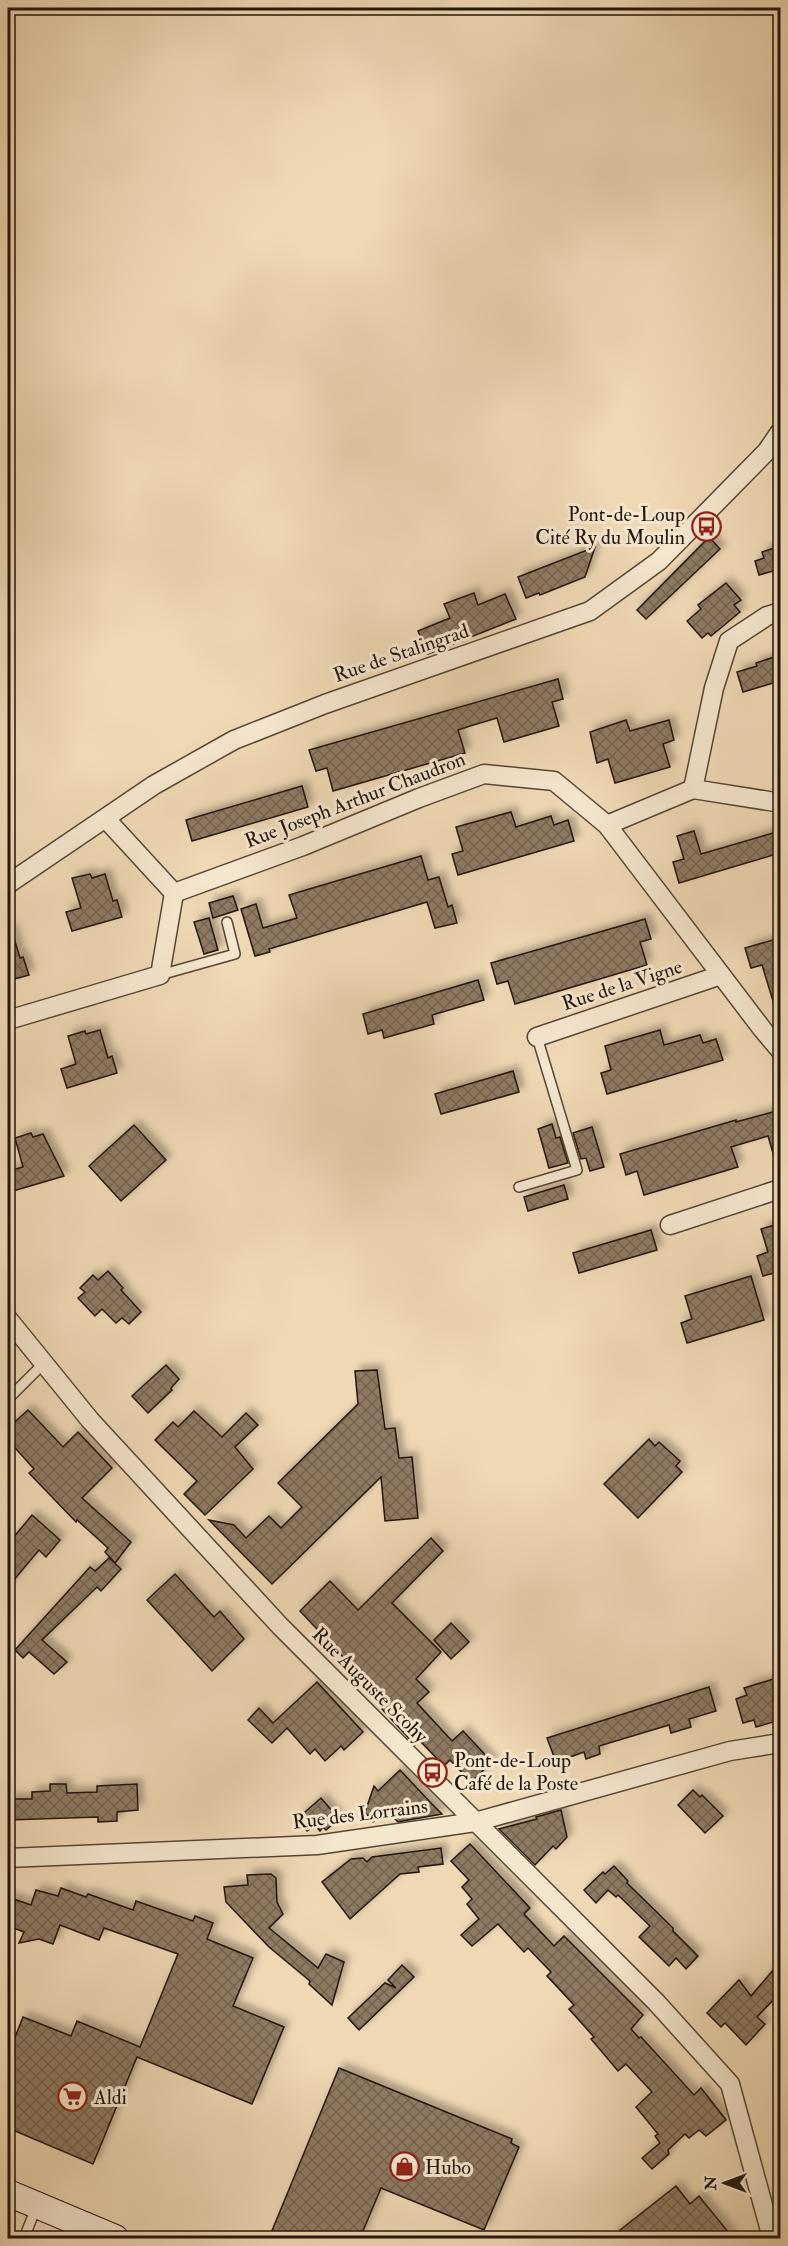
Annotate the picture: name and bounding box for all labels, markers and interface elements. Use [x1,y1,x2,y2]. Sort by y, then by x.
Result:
place label: Pont-de-Loup Cité Ry du Moulin [535,502,685,550]
bus stop icon: Pont-de-Loup Cité Ry du Moulin [690,510,722,542]
street label: Rue de Stalingrad [330,618,472,688]
street label: Rue Joseph Arthur Chaudron [241,746,469,855]
street label: Rue de la Vigne [559,954,685,1016]
street label: Rue Auguste Scohy [307,1622,434,1749]
place label: Pont-de-Loup Café de la Poste [454,1748,578,1796]
bus stop icon: Pont-de-Loup Café de la Poste [417,1756,449,1788]
street label: Rue des Lorrains [291,1793,429,1835]
supermarket icon: Aldi [57,2081,89,2113]
place label: Aldi [93,2085,127,2110]
shop icon: Hubo [388,2151,420,2183]
north arrow [695,2153,755,2213]
place label: Hubo [425,2155,471,2180]
text: N [701,2175,721,2191]

